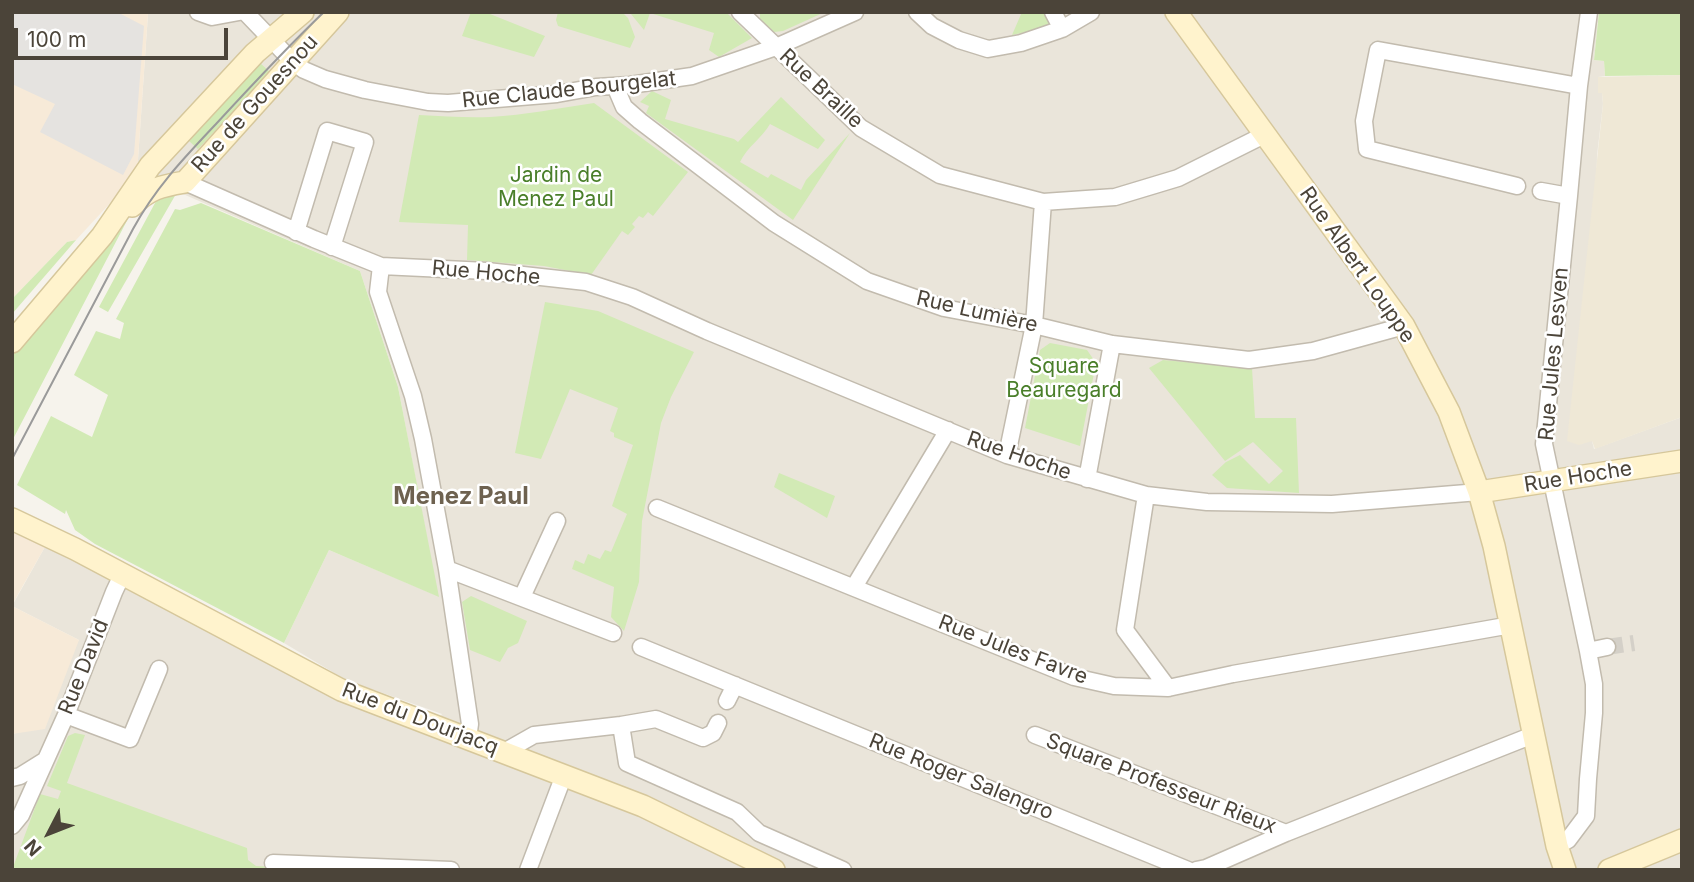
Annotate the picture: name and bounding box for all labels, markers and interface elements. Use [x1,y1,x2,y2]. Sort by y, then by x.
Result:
scale bar [18,14,231,58]
text: 100 m [27,27,86,52]
street label: Rue de Gouesnou [187,30,323,178]
street label: Rue Braille [774,44,868,134]
street label: Rue Claude Bourgelat [461,66,677,114]
park label: Jardin de Menez Paul [498,163,614,213]
street label: Rue Albert Louppe [1294,182,1420,348]
street label: Rue Hoche [431,256,541,290]
street label: Rue Jules Lesven [1534,266,1574,442]
street label: Rue Lumière [914,286,1040,338]
park label: Square Beauregard [1006,354,1122,404]
street label: Rue Hoche [963,426,1075,486]
street label: Rue Hoche [1522,456,1634,498]
district label: Menez Paul [393,483,529,511]
street label: Rue Jules Favre [935,610,1091,690]
street label: Rue David [53,616,115,718]
street label: Rue du Dourjacq [338,678,502,760]
street label: Rue Roger Salengro [865,728,1057,826]
street label: Square Professeur Rieux [1042,728,1280,840]
north arrow [14,798,84,868]
text: N [20,834,46,860]

